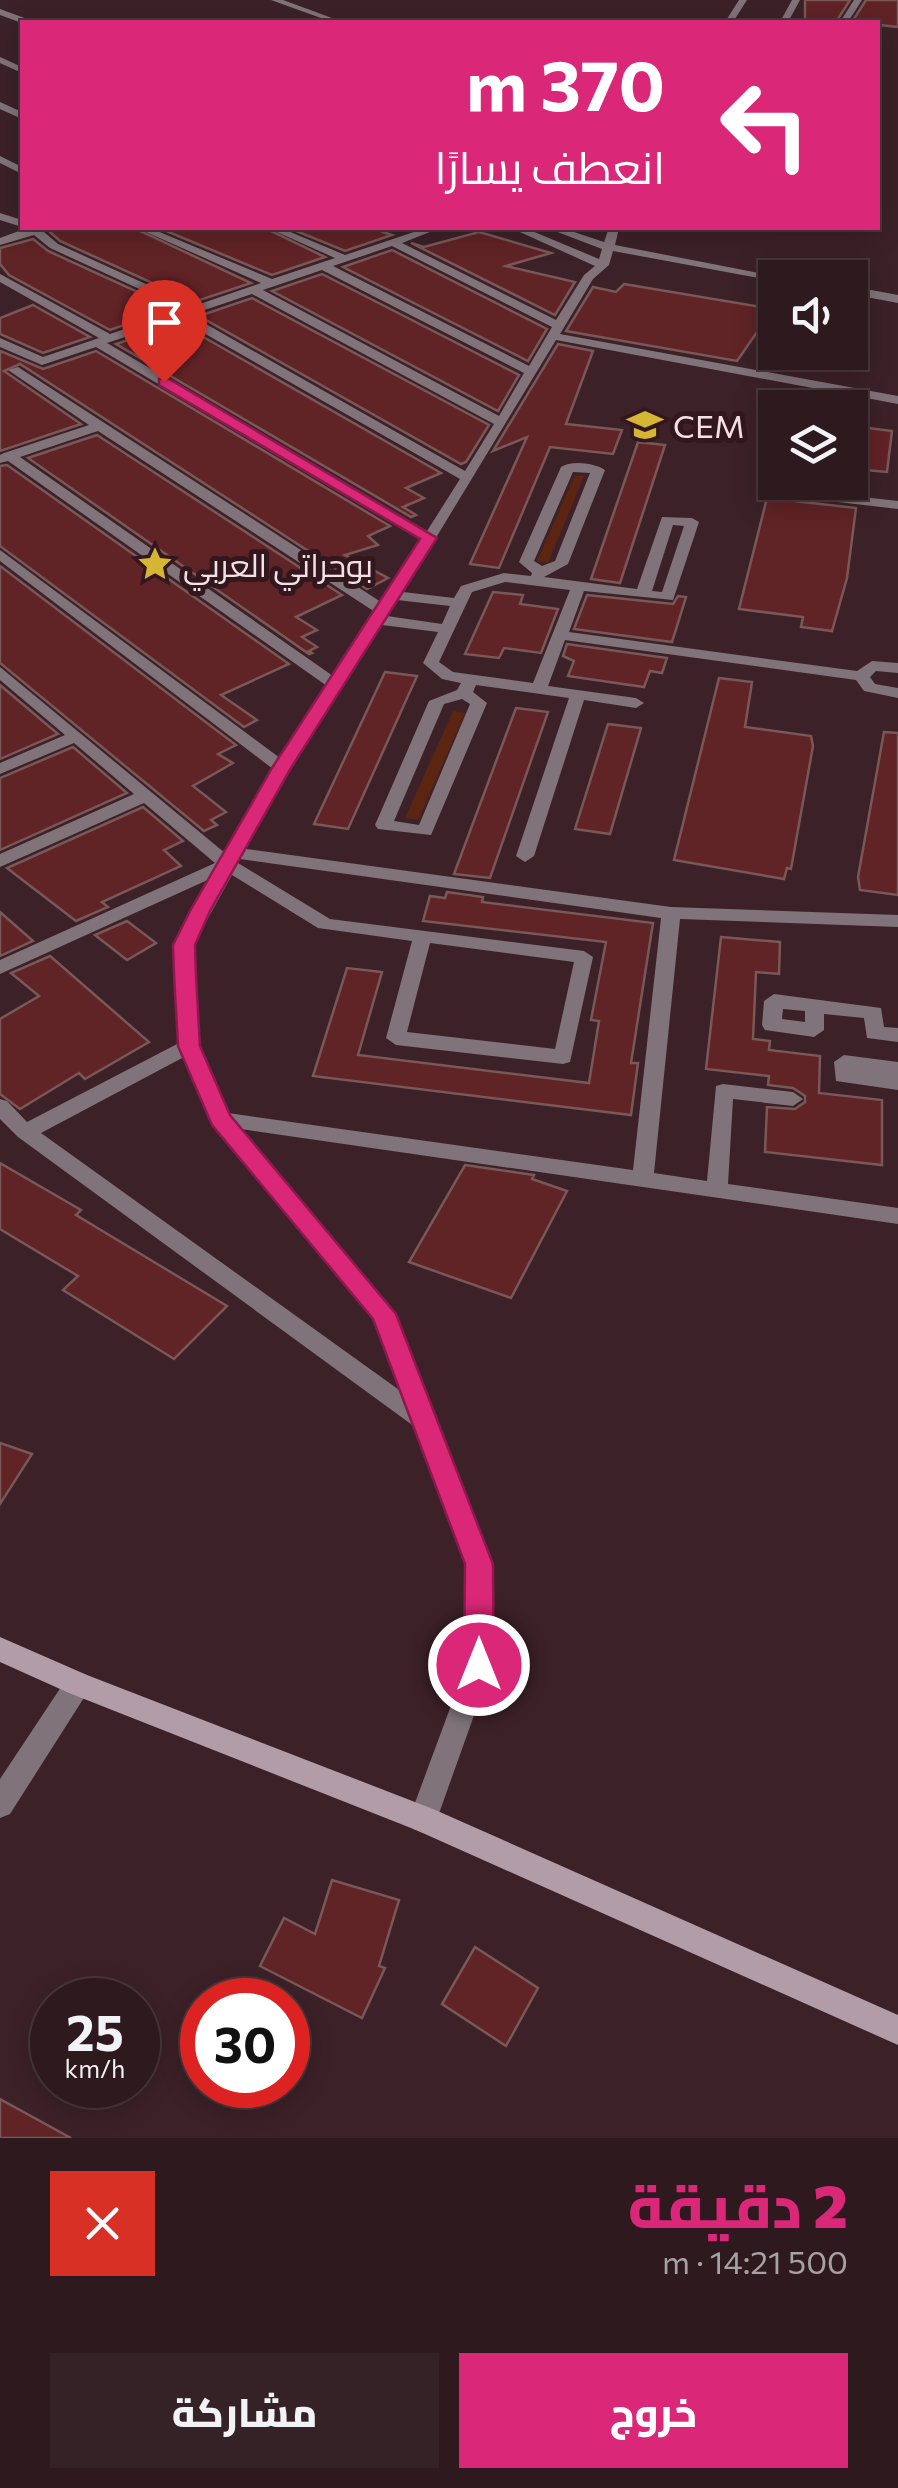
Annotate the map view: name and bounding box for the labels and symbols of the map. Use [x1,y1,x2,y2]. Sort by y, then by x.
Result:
pin [122,280,207,383]
place label: CEM [673,405,745,445]
school or university icon: CEM [626,406,664,444]
place label: بوحراتي العربي [183,544,373,591]
place icon: بوحراتي العربي [136,545,174,583]
position arrow [427,1613,531,1717]
speed limit sign: 30 [180,1978,310,2108]

